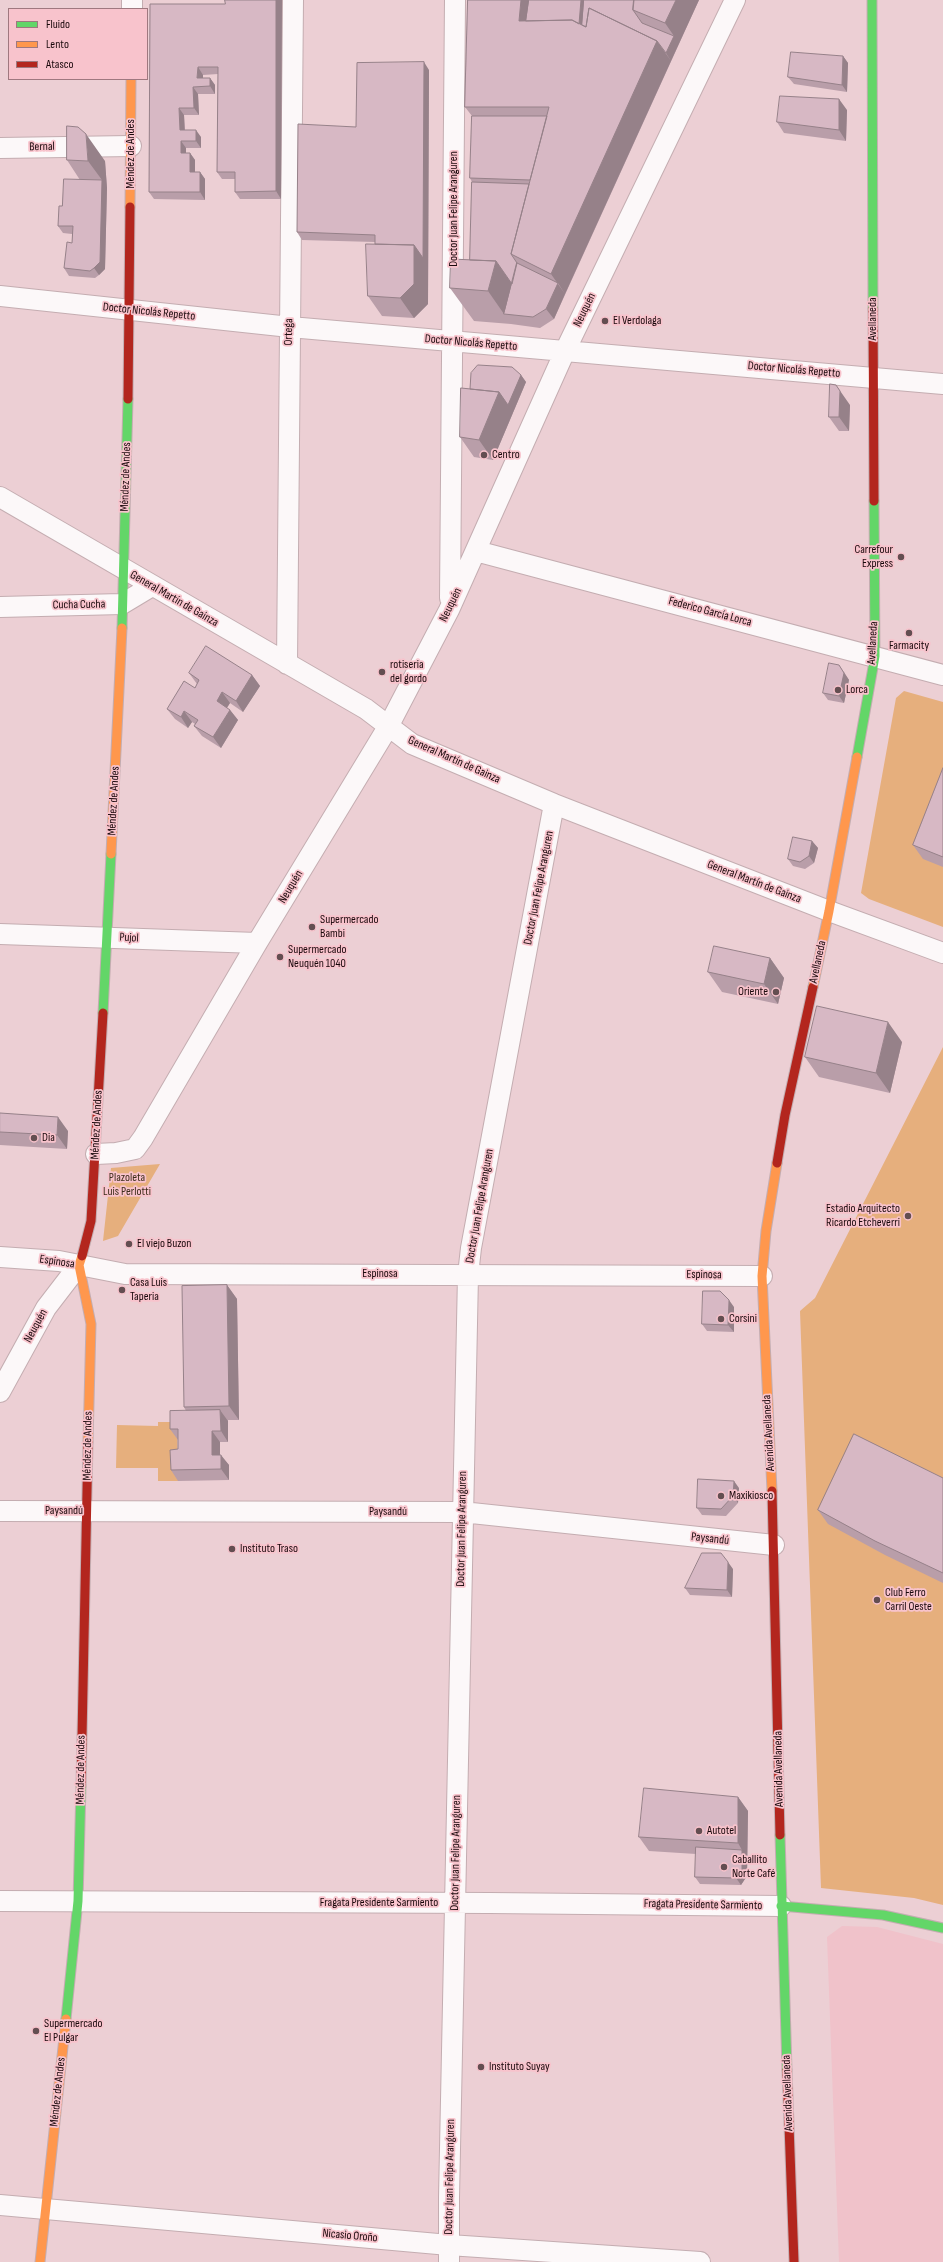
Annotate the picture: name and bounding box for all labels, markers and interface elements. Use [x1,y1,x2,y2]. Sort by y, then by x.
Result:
legend [8,8,148,80]
text: Fluido [46,17,70,32]
text: Lento [46,37,69,52]
text: Atasco [46,57,73,72]
street label: Méndez de Andes [124,119,138,189]
street label: Bernal [29,140,55,154]
street label: Doctor Juan Felipe Aranguren [447,151,461,267]
street label: Neuquén [571,291,599,329]
street label: Avellaneda [866,297,880,341]
street label: Doctor Nicolás Repetto [102,300,196,324]
place label: El Verdolaga [613,314,661,328]
marker: El Verdolaga [600,316,610,326]
street label: Ortega [282,318,296,346]
street label: Doctor Nicolás Repetto [424,332,518,354]
street label: Doctor Nicolás Repetto [747,359,841,381]
street label: Méndez de Andes [118,442,134,512]
place label: Centro [492,448,520,462]
marker: Centro [479,450,489,460]
place label: Carrefour Express [855,543,893,571]
marker: Carrefour Express [896,552,906,562]
street label: General Martín de Gainza [127,568,221,630]
street label: Neuquén [437,586,465,624]
street label: Federico García Lorca [667,594,753,630]
street label: Cucha Cucha [53,597,105,613]
street label: Avellaneda [865,621,881,665]
marker: Farmacity [904,628,914,638]
place label: Farmacity [889,639,929,653]
place label: rotiseria del gordo [390,658,427,686]
marker: rotiseria del gordo [377,667,387,677]
place label: Lorca [846,683,868,697]
marker: Lorca [833,685,843,695]
street label: General Martín de Gainza [406,733,502,787]
street label: Méndez de Andes [105,766,123,836]
street label: Doctor Juan Felipe Aranguren [521,830,557,946]
street label: General Martín de Gainza [705,857,803,907]
street label: Neuquén [276,868,306,906]
place label: Supermercado Bambi [320,913,378,941]
marker: Supermercado Bambi [307,922,317,932]
street label: Pujol [119,930,139,946]
street label: Avellaneda [806,939,830,985]
place label: Supermercado Neuquén 1040 [288,943,346,971]
marker: Supermercado Neuquén 1040 [275,952,285,962]
place label: Oriente [738,985,768,999]
marker: Oriente [771,987,781,997]
street label: Méndez de Andes [88,1090,106,1160]
place label: Dia [42,1131,55,1145]
marker: Dia [29,1133,39,1143]
street label: Doctor Juan Felipe Aranguren [463,1148,497,1264]
park label: Plazoleta Luis Perlotti [103,1171,151,1199]
place label: Estadio Arquitecto Ricardo Etcheverri [826,1202,900,1230]
marker: Estadio Arquitecto Ricardo Etcheverri [903,1211,913,1221]
place label: El viejo Buzon [137,1237,191,1251]
marker: El viejo Buzon [124,1239,134,1249]
street label: Espinosa [38,1252,76,1272]
street label: Espinosa [362,1267,398,1281]
street label: Espinosa [686,1267,722,1283]
place label: Casa Luis Taperia [130,1276,167,1304]
marker: Casa Luis Taperia [117,1285,127,1295]
street label: Neuquén [21,1307,51,1345]
place label: Corsini [729,1312,757,1326]
marker: Corsini [716,1314,726,1324]
street label: Avenida Avellaneda [760,1395,778,1471]
street label: Méndez de Andes [80,1411,96,1481]
street label: Doctor Juan Felipe Aranguren [454,1471,470,1587]
place label: Maxikiosco [729,1489,773,1503]
marker: Maxikiosco [716,1491,726,1501]
street label: Paysandú [45,1504,83,1518]
street label: Paysandú [369,1505,407,1519]
street label: Paysandú [690,1530,730,1548]
place label: Instituto Traso [240,1542,298,1556]
marker: Instituto Traso [227,1544,237,1554]
place label: Club Ferro Carril Oeste [885,1586,932,1614]
marker: Club Ferro Carril Oeste [872,1595,882,1605]
street label: Avenida Avellaneda [771,1731,787,1807]
street label: Méndez de Andes [73,1735,89,1805]
street label: Doctor Juan Felipe Aranguren [448,1795,464,1911]
place label: Autotel [707,1824,736,1838]
marker: Autotel [694,1826,704,1836]
place label: Caballito Norte Café [732,1853,775,1881]
marker: Caballito Norte Café [719,1862,729,1872]
street label: Fragata Presidente Sarmiento [320,1896,438,1910]
street label: Fragata Presidente Sarmiento [644,1897,762,1913]
place label: Supermercado El Pulgar [44,2017,102,2045]
marker: Supermercado El Pulgar [31,2026,41,2036]
street label: Avenida Avellaneda [779,2055,797,2131]
street label: Méndez de Andes [47,2057,69,2127]
place label: Instituto Suyay [489,2060,550,2074]
marker: Instituto Suyay [476,2062,486,2072]
street label: Doctor Juan Felipe Aranguren [442,2119,458,2235]
street label: Nicasio Oroño [322,2226,378,2246]

